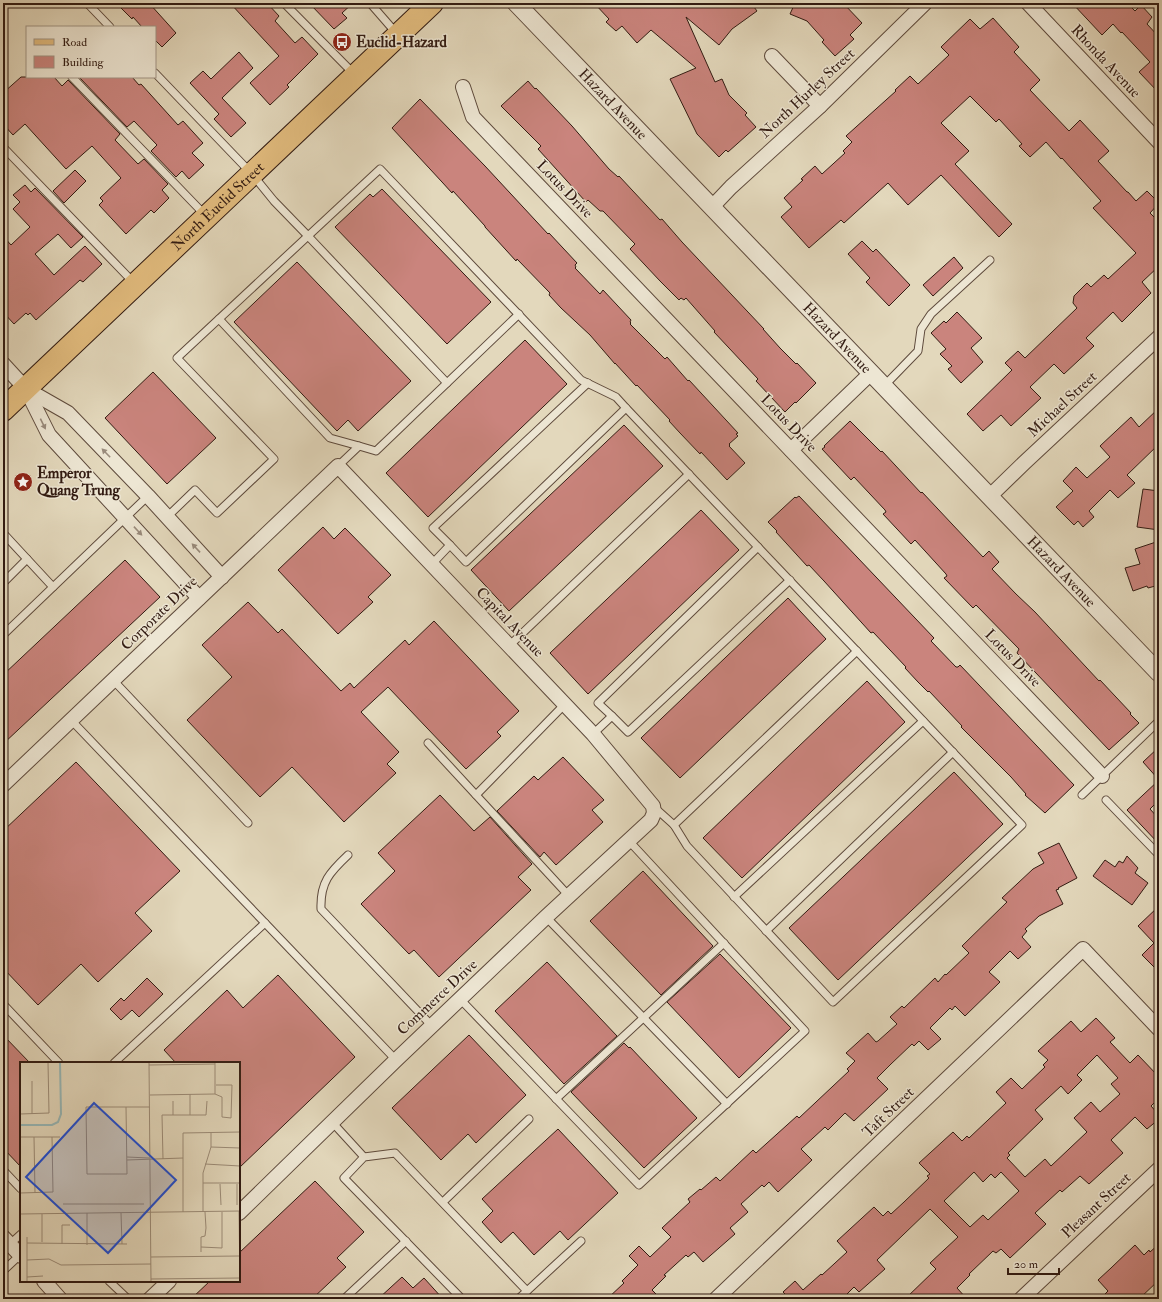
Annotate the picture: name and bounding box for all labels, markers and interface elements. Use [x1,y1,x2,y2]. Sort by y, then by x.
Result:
street label: Rhonda Avenue [1067,21,1145,102]
legend [26,26,156,78]
bus stop icon: Euclid-Hazard [331,31,353,53]
place label: Euclid-Hazard [356,33,447,52]
text: Road [62,35,87,50]
street label: North Hurley Street [756,44,859,142]
text: Building [62,55,105,70]
street label: Hazard Avenue [574,65,651,144]
street label: Lotus Drive [532,156,597,222]
street label: North Euclid Street [168,158,269,255]
street label: Hazard Avenue [798,299,875,378]
street label: Michael Street [1024,367,1101,441]
street label: Lotus Drive [756,390,821,456]
one-way arrow [40,418,46,429]
one-way arrow [102,448,111,458]
place label: Emperor Quang Trung [37,464,120,501]
place icon: Emperor Quang Trung [12,471,34,493]
one-way arrow [133,526,142,537]
street label: Hazard Avenue [1023,532,1100,611]
one-way arrow [191,543,200,553]
street label: Corporate Drive [117,572,202,655]
street label: Capital Avenue [471,583,548,662]
street label: Lotus Drive [980,625,1045,691]
street label: Commerce Drive [393,955,482,1039]
inset map [20,1062,240,1282]
street label: Taft Street [858,1083,918,1142]
street label: Pleasant Street [1058,1168,1135,1242]
scale bar [1008,1250,1059,1276]
text: 20 m [1014,1257,1039,1272]

